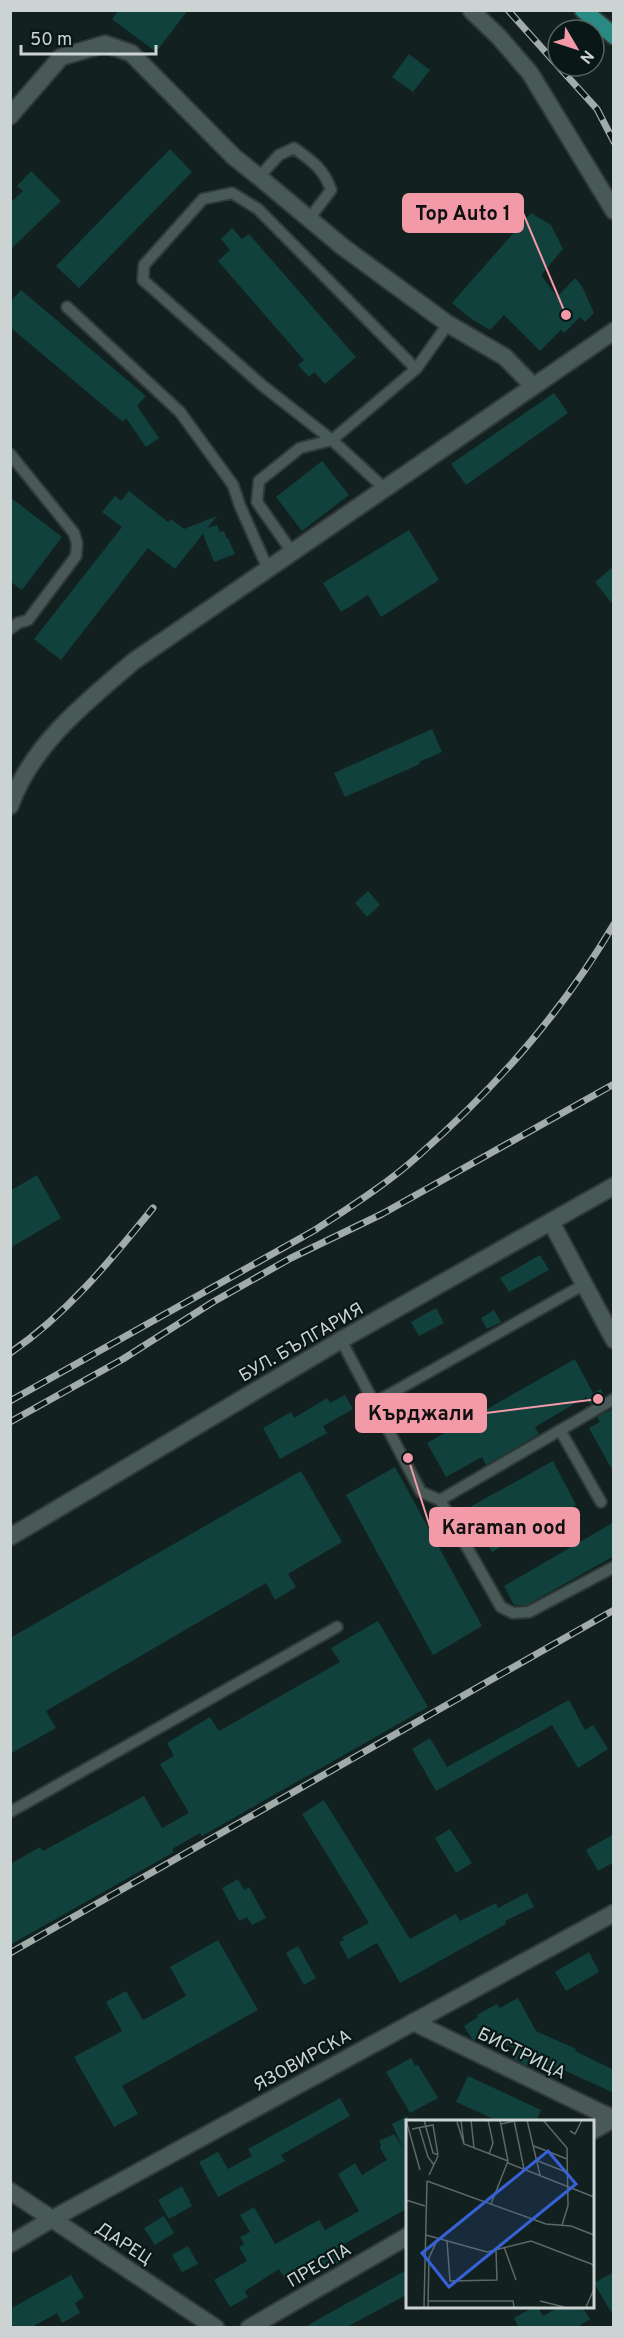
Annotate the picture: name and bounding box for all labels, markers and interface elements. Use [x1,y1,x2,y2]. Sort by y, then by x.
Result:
scale bar [21,18,156,56]
north arrow [546,18,606,78]
text: 50 m [30,29,72,52]
text: N [575,45,597,67]
callout: Top Auto 1 [403,194,523,232]
text: Top Auto 1 [415,202,511,228]
street label: БУЛ. БЪЛГАРИЯ [235,1298,368,1388]
callout: Кърджали [356,1394,486,1432]
text: Кърджали [368,1402,474,1428]
callout: Karaman ood [430,1508,579,1546]
text: Karaman ood [442,1516,566,1542]
street label: БИСТРИЦА [473,2023,569,2086]
street label: ЯЗОВИРСКА [250,2025,356,2098]
inset map [406,2120,594,2308]
street label: ДАРЕЦ [91,2218,156,2271]
street label: ПРЕСПА [284,2239,356,2294]

